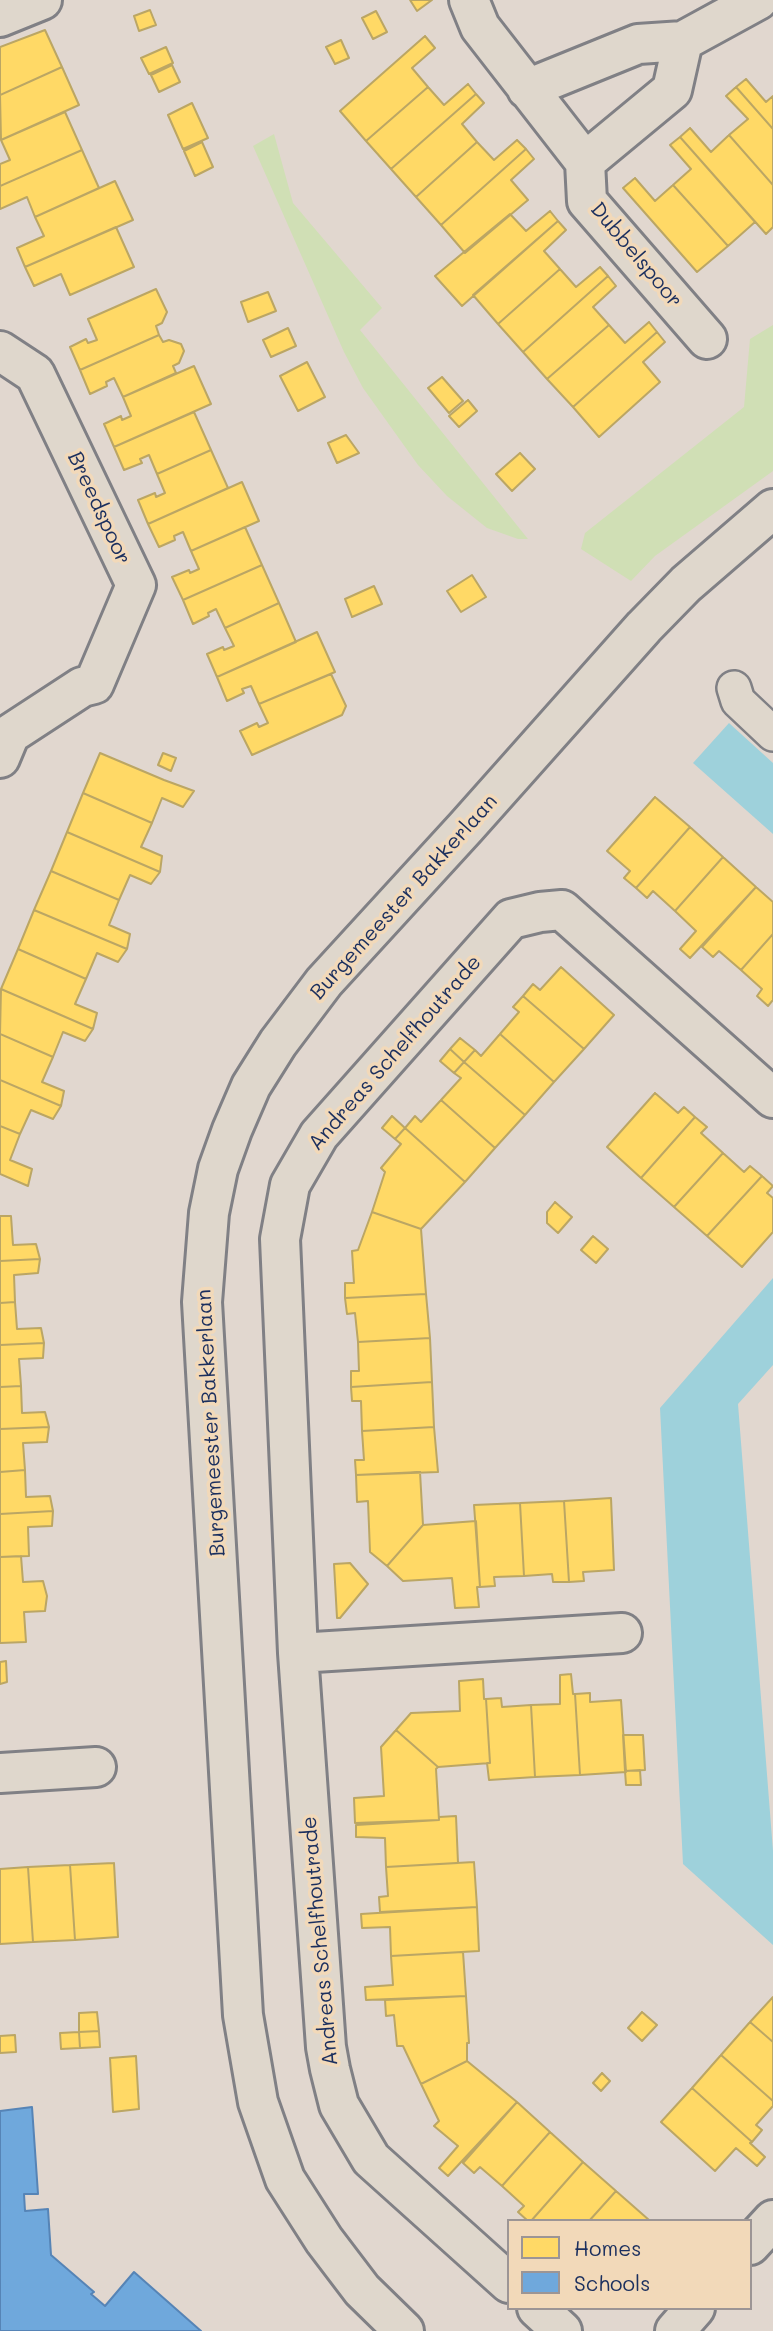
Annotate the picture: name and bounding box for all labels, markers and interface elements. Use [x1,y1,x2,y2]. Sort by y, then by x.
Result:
street label: Dubbelspoor [585,197,687,313]
street label: Breedspoor [62,448,136,568]
street label: Burgemeester Bakkerlaan [305,789,503,1005]
street label: Andreas Schelfhoutrade [303,950,487,1156]
street label: Burgemeester Bakkerlaan [191,1289,231,1557]
street label: Andreas Schelfhoutrade [297,1815,343,2067]
legend [507,2219,752,2310]
text: Homes [574,2234,641,2261]
text: Schools [574,2269,650,2296]

